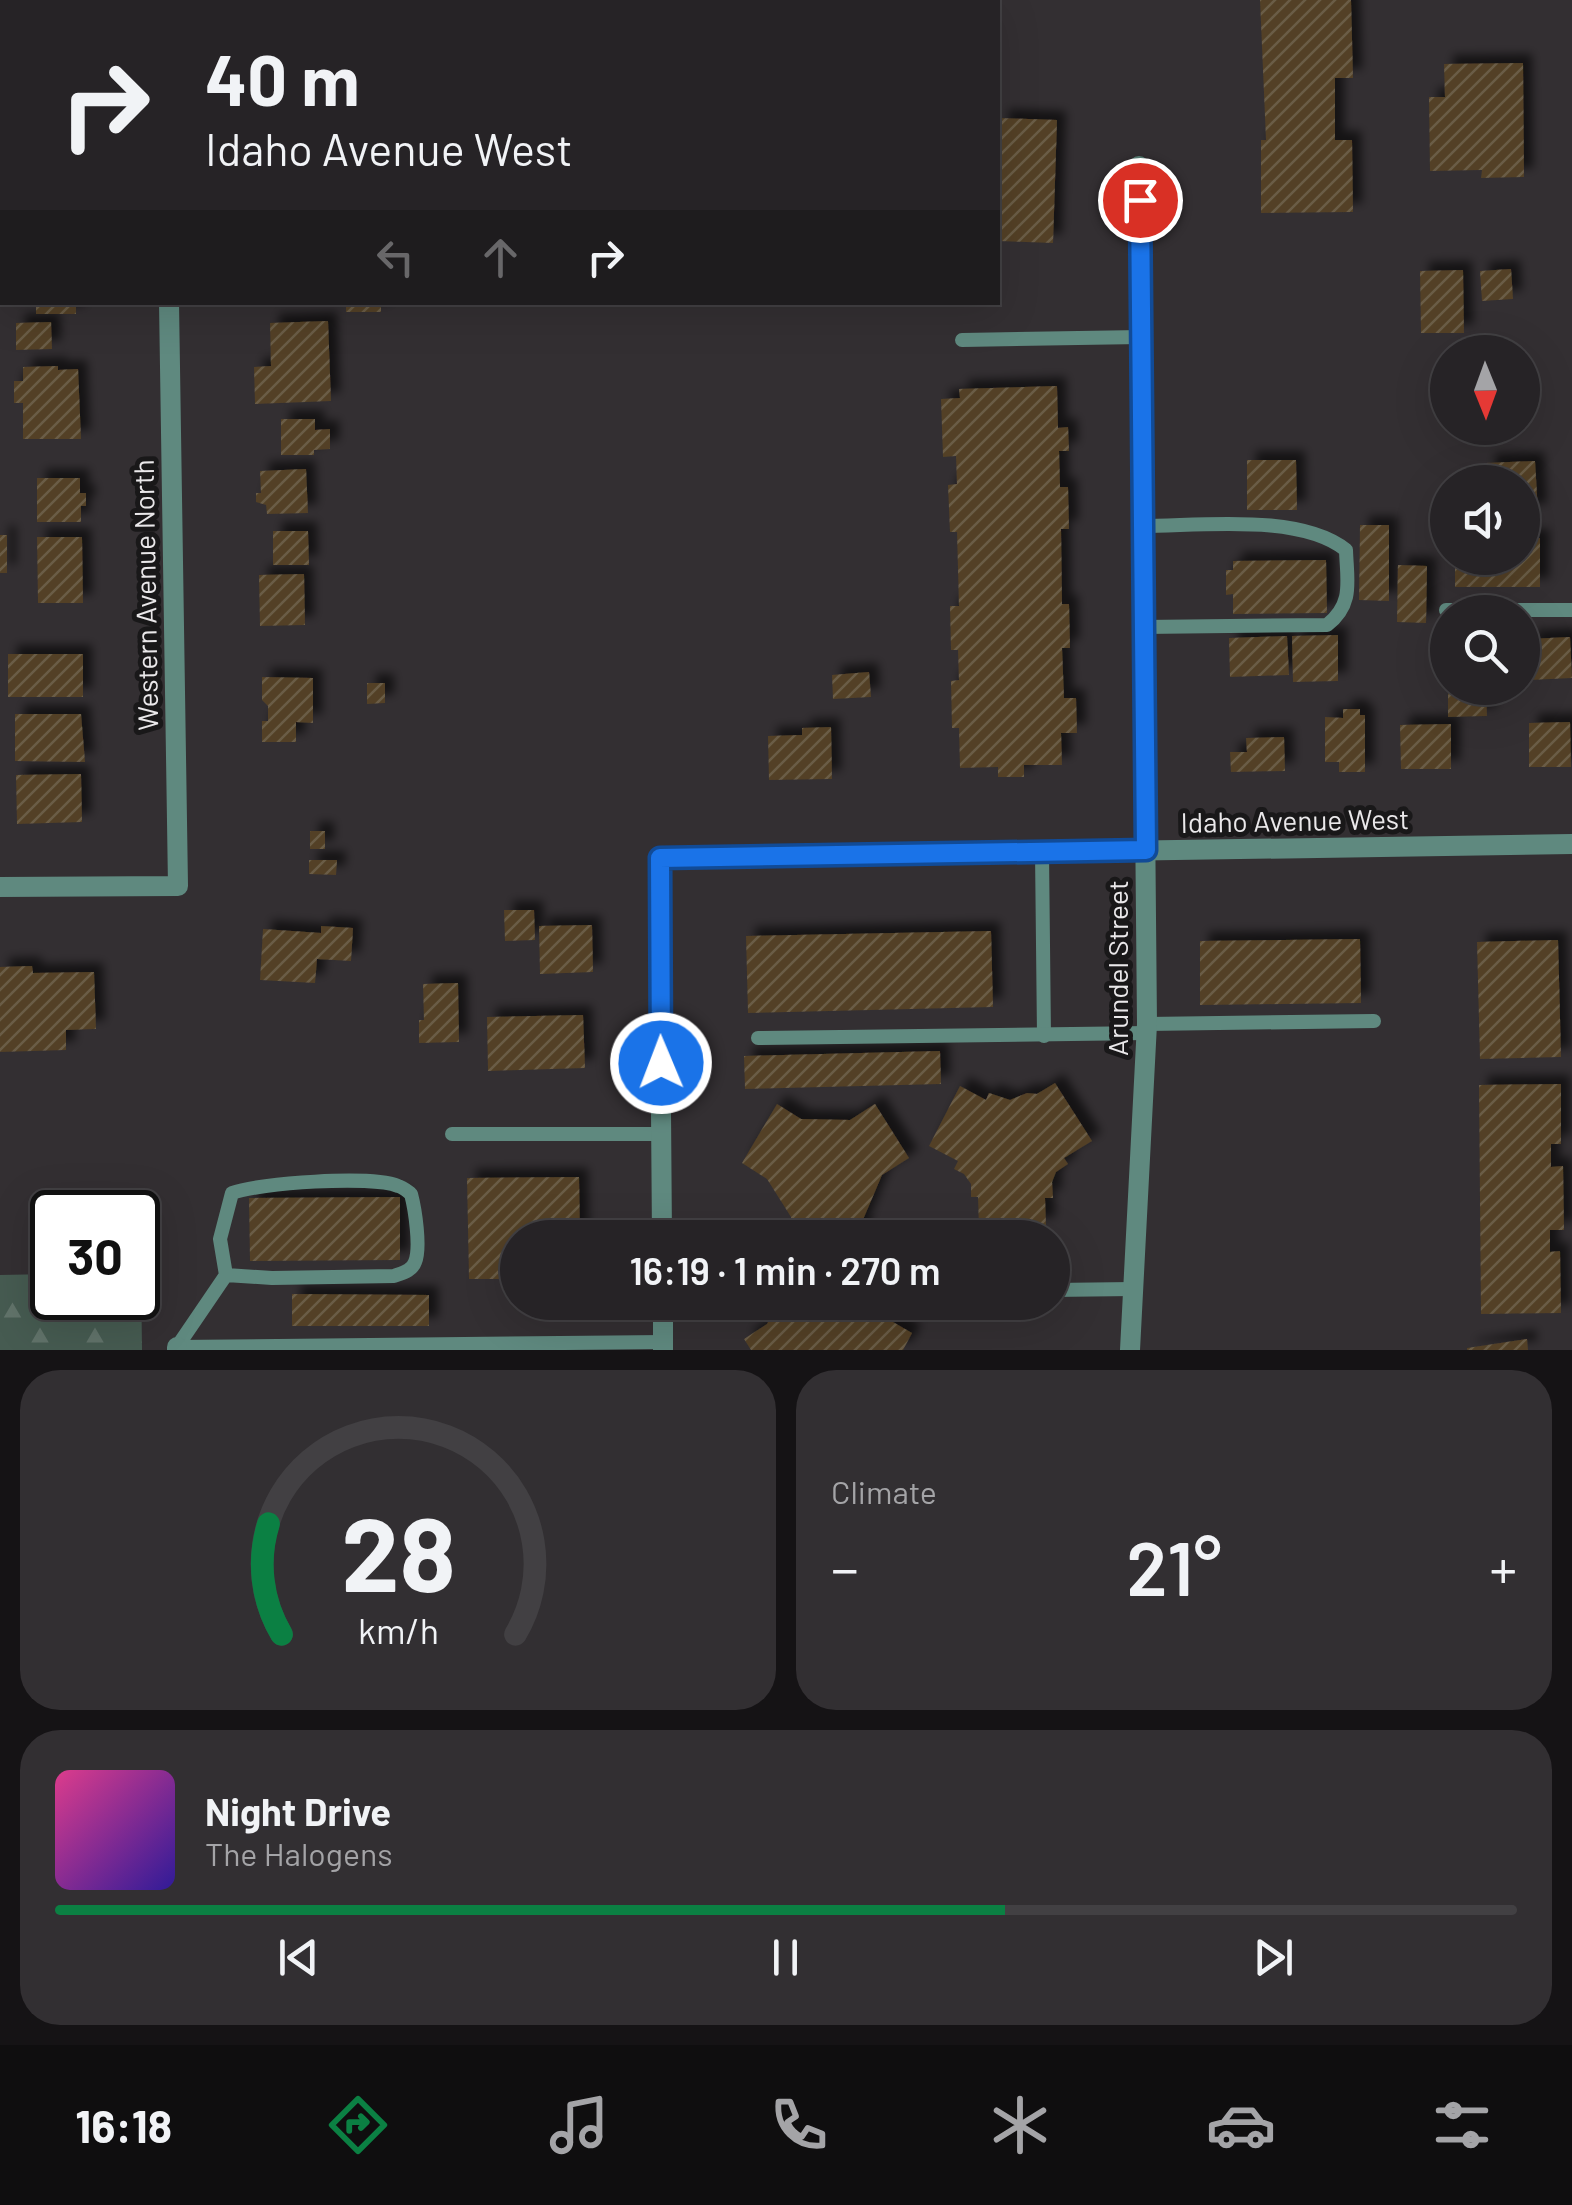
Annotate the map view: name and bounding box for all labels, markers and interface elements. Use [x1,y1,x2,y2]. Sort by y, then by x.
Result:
text: 40 m [205,36,360,120]
icon: right [40,40,170,170]
text: Idaho Avenue West [205,121,573,175]
pin [1098,158,1183,243]
icon: arrive [1113,173,1168,228]
icon: left [368,230,423,285]
icon: ahead [473,230,528,285]
icon: right [578,230,633,285]
north arrow [1430,335,1540,445]
map controls [1430,335,1540,705]
street label: Western Avenue North [126,459,164,731]
button: sound [1430,465,1540,575]
button: search [1430,595,1540,705]
street label: Idaho Avenue West [1180,801,1410,839]
street label: Arundel Street [1100,880,1134,1056]
position arrow [609,1011,713,1115]
speed limit sign: 30 [30,1190,160,1320]
text: 16:19 · 1 min · 270 m [629,1247,941,1293]
text: Climate [831,1472,937,1510]
text: 28 [341,1488,455,1613]
text: 21° [1126,1521,1222,1611]
text: − [831,1534,859,1600]
text: + [1489,1534,1517,1600]
text: km/h [358,1608,438,1651]
text: Night Drive [205,1788,391,1834]
text: The Halogens [205,1834,393,1872]
icon: previous [271,1930,326,1985]
icon: pause [758,1930,813,1985]
icon: next [1246,1930,1301,1985]
icon: directions [323,2090,393,2160]
icon: music [544,2090,614,2160]
icon: phone [764,2090,834,2160]
icon: climate [985,2090,1055,2160]
icon: car [1206,2090,1276,2160]
icon: filters [1427,2090,1497,2160]
text: 16:18 [75,2098,172,2152]

